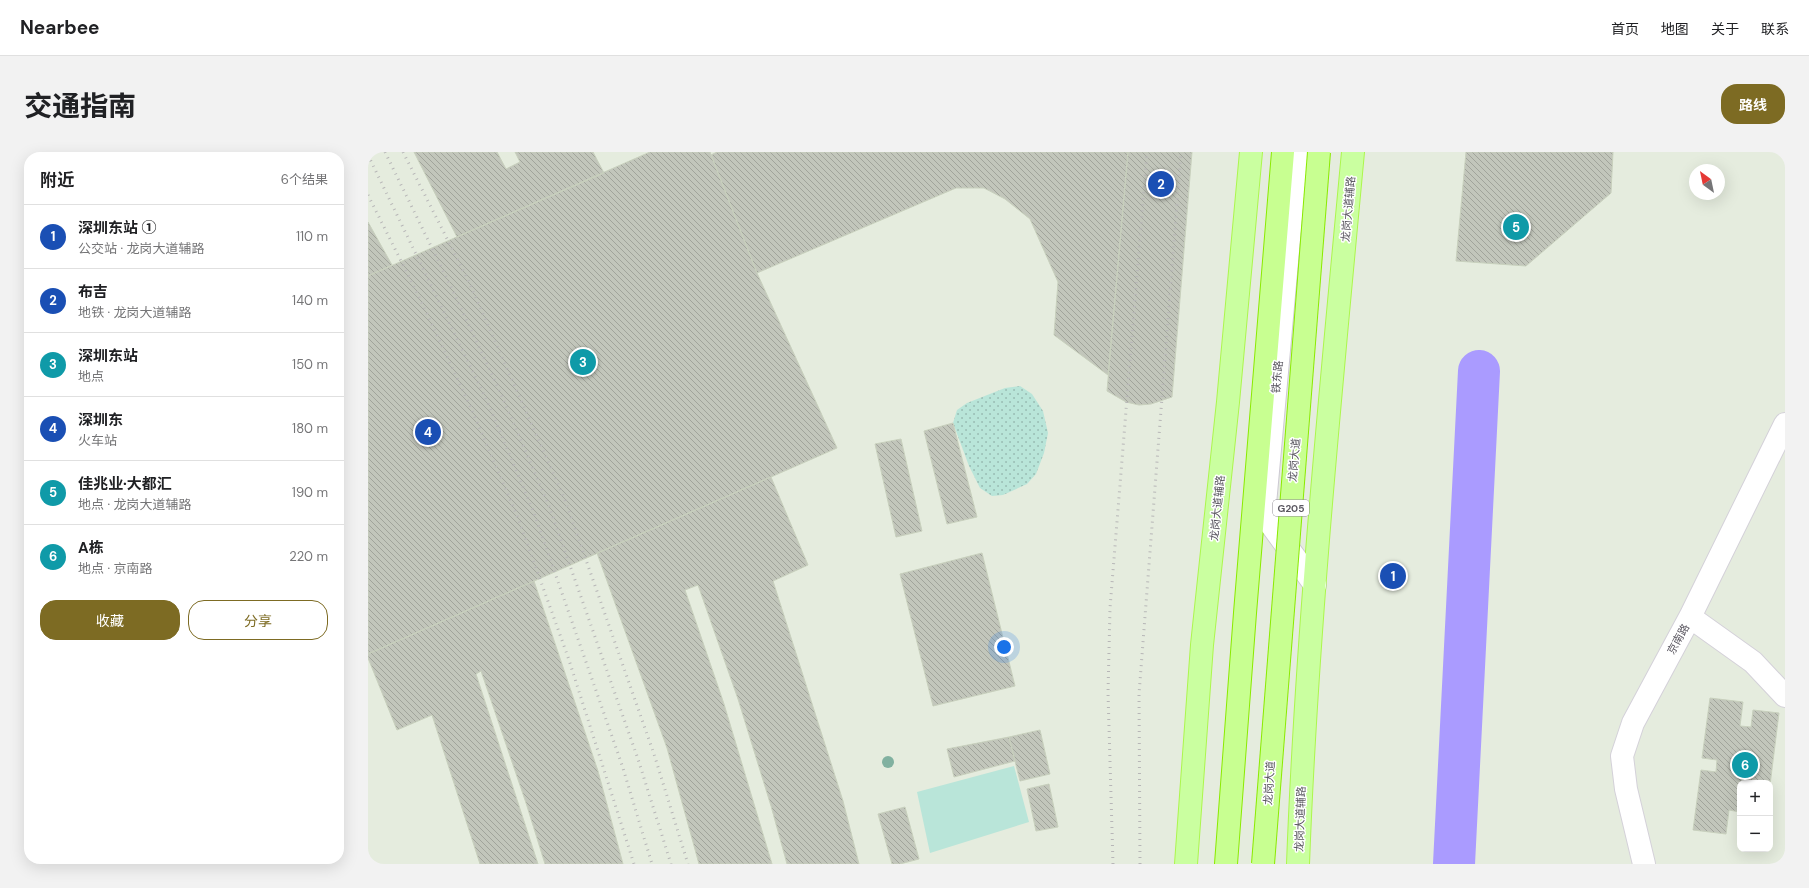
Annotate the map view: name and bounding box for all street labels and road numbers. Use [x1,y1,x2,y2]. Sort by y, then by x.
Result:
street label: 龙岗大道辅路 [1338,176,1358,242]
street label: 铁东路 [1269,360,1285,394]
street label: 龙岗大道 [1285,437,1303,483]
street label: 龙岗大道辅路 [1207,474,1227,542]
road number: G205 [1273,500,1309,516]
street label: 京南路 [1664,621,1692,657]
street label: 龙岗大道 [1260,761,1278,805]
street label: 龙岗大道辅路 [1292,786,1308,852]

